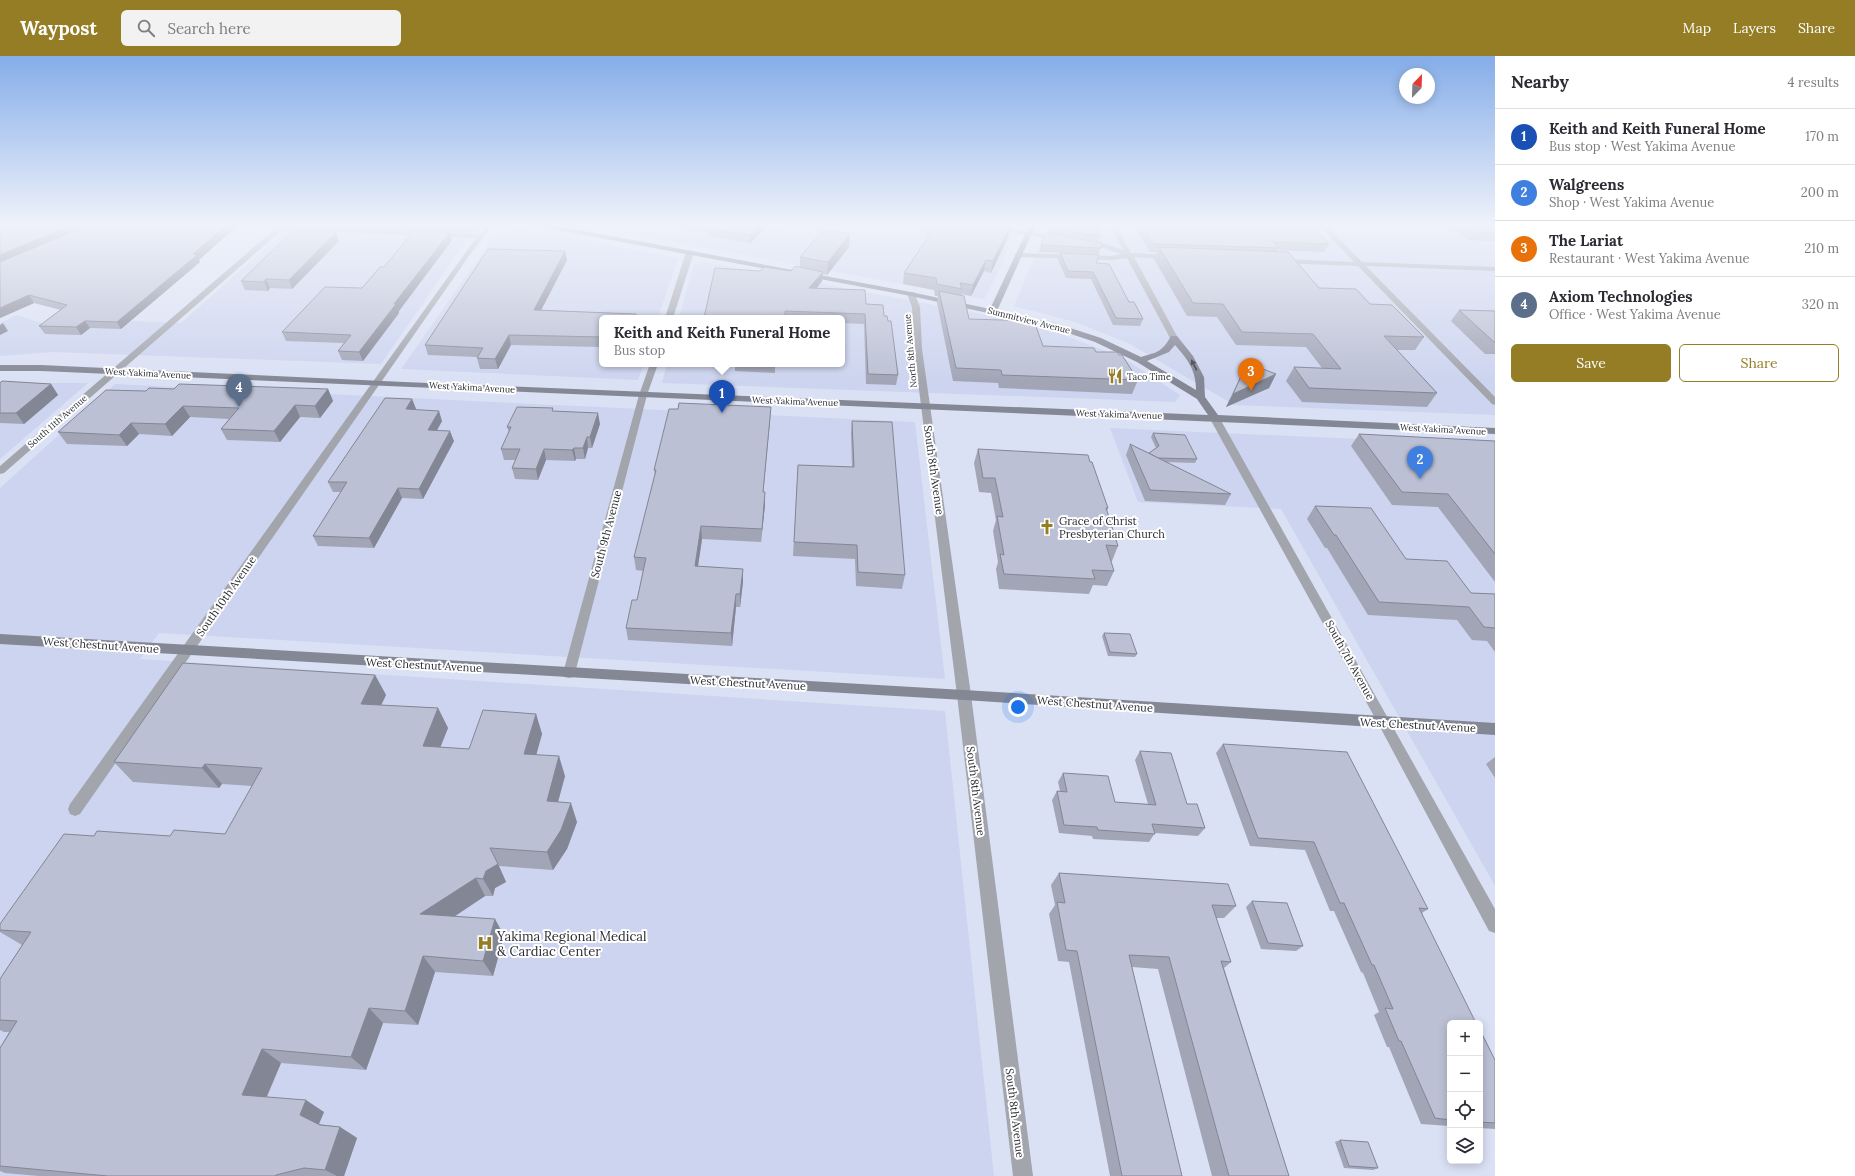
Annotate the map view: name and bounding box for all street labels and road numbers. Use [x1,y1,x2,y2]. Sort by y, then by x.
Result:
street label: Summitview Avenue [986,304,1072,336]
street label: North 8th Avenue [901,314,919,388]
street label: West Yakima Avenue [105,365,192,381]
street label: West Yakima Avenue [429,379,516,395]
street label: South 11th Avenue [25,392,89,450]
street label: West Yakima Avenue [752,394,838,408]
street label: West Yakima Avenue [1076,407,1162,421]
street label: West Yakima Avenue [1400,421,1487,437]
street label: South 8th Avenue [921,424,947,516]
street label: South 9th Avenue [588,488,624,579]
street label: South 10th Avenue [193,553,259,639]
street label: South 7th Avenue [1322,618,1378,702]
street label: West Chestnut Avenue [43,634,159,656]
street label: West Chestnut Avenue [366,655,482,675]
street label: West Chestnut Avenue [690,673,806,693]
street label: West Chestnut Avenue [1037,693,1153,715]
street label: West Chestnut Avenue [1360,715,1476,735]
street label: South 8th Avenue [964,745,988,837]
street label: South 8th Avenue [1003,1067,1027,1159]

